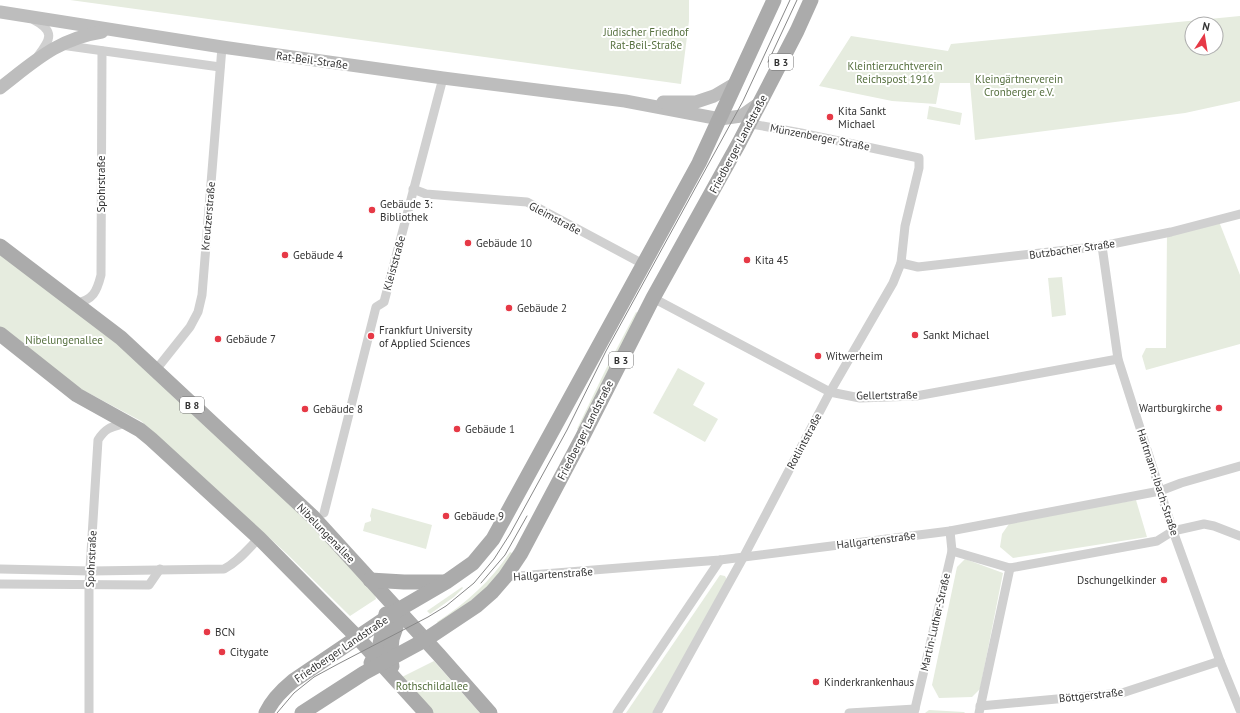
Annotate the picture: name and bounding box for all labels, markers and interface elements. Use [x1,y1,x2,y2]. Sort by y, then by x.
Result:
north arrow [1184,16,1224,56]
text: N [1201,19,1211,34]
park label: Jüdischer Friedhof Rat-Beil-Straße [602,25,689,52]
street label: Rat-Beil-Straße [275,48,349,72]
road number: B 3 [769,54,793,70]
park label: Kleintierzuchtverein Reichspost 1916 [847,59,943,86]
park label: Kleingärtnerverein Cronberger e.V. [975,72,1063,99]
street label: Friedberger Landstraße [706,92,770,196]
place label: Kita Sankt Michael [838,104,886,131]
marker: Kita Sankt Michael [825,112,835,122]
street label: Münzenberger Straße [769,120,871,154]
street label: Spohrstraße [94,155,108,213]
street label: Kreutzerstraße [198,181,218,251]
place label: Gebäude 3: Bibliothek [380,197,433,224]
street label: Gleimstraße [527,198,584,238]
marker: Gebäude 3: Bibliothek [367,205,377,215]
street label: Kleiststraße [380,234,408,292]
place label: Gebäude 10 [476,236,532,250]
street label: Butzbacher Straße [1028,236,1116,262]
marker: Gebäude 10 [463,238,473,248]
place label: Gebäude 4 [293,248,343,262]
marker: Gebäude 4 [280,250,290,260]
place label: Kita 45 [755,253,789,267]
marker: Kita 45 [742,255,752,265]
place label: Gebäude 2 [517,301,567,315]
marker: Gebäude 2 [504,303,514,313]
place label: Frankfurt University of Applied Sciences [379,323,473,350]
place label: Sankt Michael [923,328,990,342]
marker: Sankt Michael [910,330,920,340]
marker: Frankfurt University of Applied Sciences [366,331,376,341]
place label: Gebäude 7 [226,332,276,346]
park label: Nibelungenallee [25,333,103,347]
marker: Gebäude 7 [213,334,223,344]
place label: Witwerheim [826,349,883,363]
marker: Witwerheim [813,351,823,361]
road number: B 3 [609,352,633,368]
street label: Friedberger Landstraße [554,378,616,482]
street label: Gellertstraße [856,387,918,403]
road number: B 8 [180,397,204,413]
place label: Wartburgkirche [1139,401,1211,415]
place label: Gebäude 8 [313,402,363,416]
marker: Wartburgkirche [1214,403,1224,413]
marker: Gebäude 8 [300,404,310,414]
street label: Rotlintstraße [783,410,825,471]
place label: Gebäude 1 [465,422,515,436]
marker: Gebäude 1 [452,424,462,434]
street label: Hartmann-Ibach-Straße [1134,427,1182,538]
street label: Nibelungenallee [294,500,358,566]
place label: Gebäude 9 [454,509,504,523]
marker: Gebäude 9 [441,511,451,521]
street label: Hallgartenstraße [836,528,917,552]
street label: Spohrstraße [83,530,100,588]
street label: Hallgartenstraße [513,564,594,584]
street label: Martin-Luther-Straße [917,571,953,672]
place label: Dschungelkinder [1077,573,1156,587]
marker: Dschungelkinder [1159,575,1169,585]
street label: Friedberger Landstraße [292,612,391,686]
place label: BCN [215,625,235,639]
marker: BCN [202,627,212,637]
place label: Citygate [230,645,269,659]
marker: Citygate [217,647,227,657]
place label: Kinderkrankenhaus [824,675,915,689]
marker: Kinderkrankenhaus [811,677,821,687]
park label: Rothschildallee [396,679,469,693]
street label: Böttgerstraße [1058,685,1124,705]

